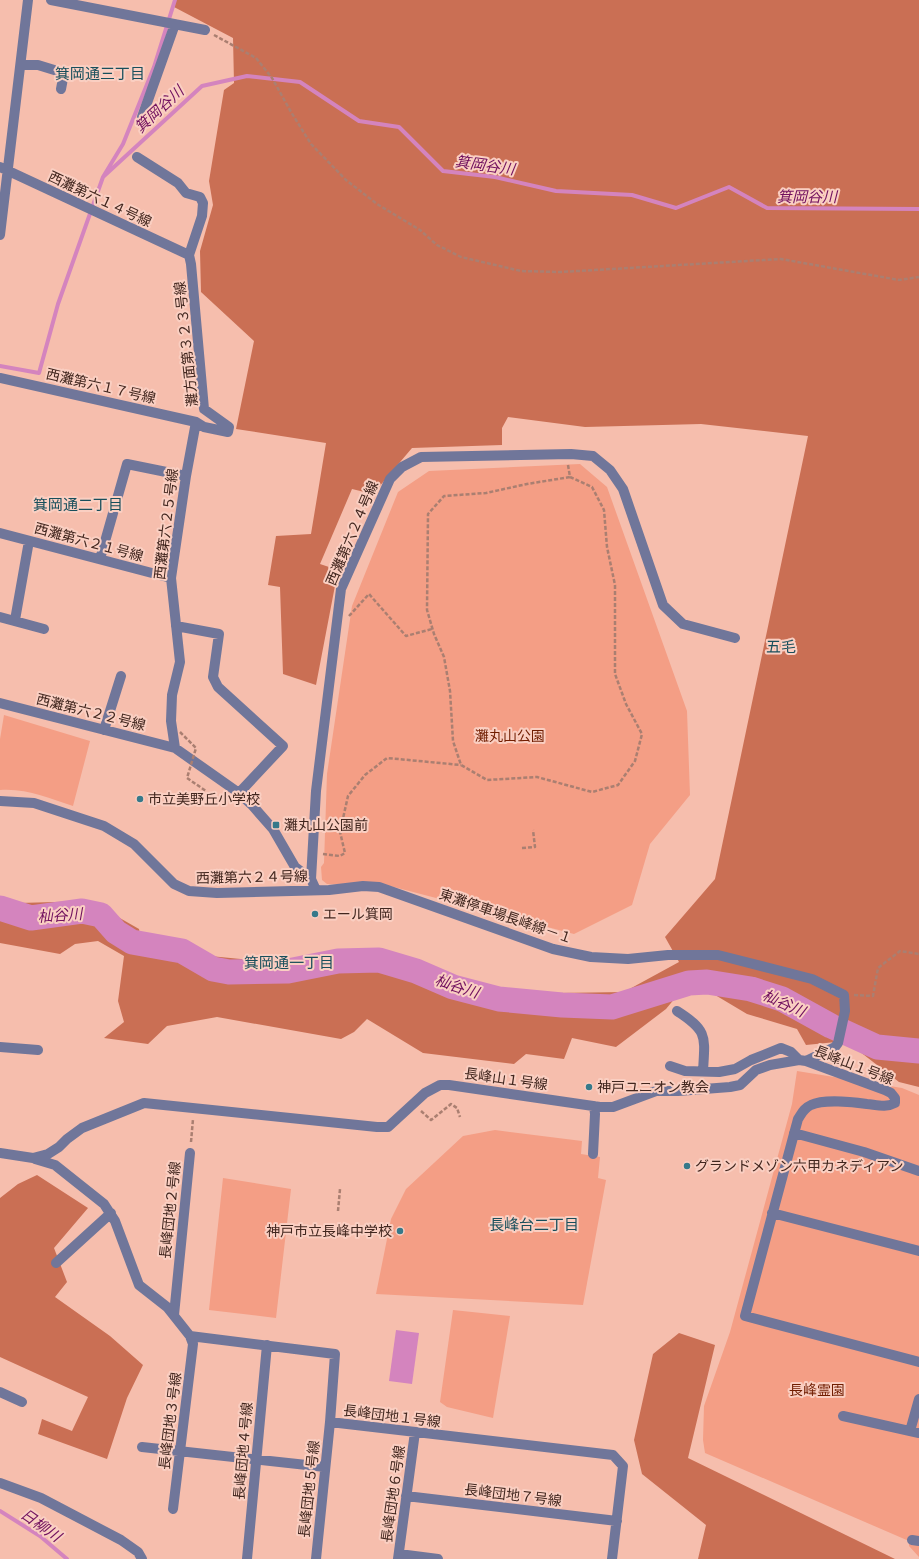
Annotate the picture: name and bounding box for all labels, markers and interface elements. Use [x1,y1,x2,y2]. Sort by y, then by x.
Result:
district label: 箕岡通三丁目 [55,65,145,82]
water label: 箕岡谷川 [131,81,188,136]
water label: 箕岡谷川 [454,152,518,178]
street label: 西灘第六１４号線 [46,168,154,230]
water label: 箕岡谷川 [777,188,839,205]
street label: 灘方面第３２３号線 [171,281,201,407]
street label: 西灘第六１７号線 [45,366,157,406]
street label: 西灘第六２５号線 [151,467,181,581]
street label: 西灘第六２４号線 [323,478,381,588]
district label: 箕岡通二丁目 [33,496,123,513]
street label: 西灘第六２１号線 [33,520,145,564]
district label: 五毛 [766,638,796,655]
street label: 西灘第六２２号線 [35,691,147,733]
park label: 灘丸山公園 [475,728,545,744]
place label: 市立美野丘小学校 [148,791,260,807]
marker: 市立美野丘小学校 [135,794,145,804]
place label: 灘丸山公園前 [284,817,368,833]
marker: 灘丸山公園前 [271,820,281,830]
street label: 西灘第六２４号線 [196,868,308,886]
street label: 東灘停車場長峰線－１ [437,886,575,946]
water label: 杣谷川 [37,905,85,925]
place label: エール箕岡 [323,906,393,922]
marker: エール箕岡 [310,909,320,919]
district label: 箕岡通一丁目 [244,954,334,971]
water label: 杣谷川 [433,971,483,1002]
water label: 杣谷川 [760,986,810,1021]
street label: 長峰山１号線 [812,1042,896,1088]
street label: 長峰山１号線 [463,1065,549,1093]
place label: 神戸ユニオン教会 [597,1079,709,1095]
marker: 神戸ユニオン教会 [584,1082,594,1092]
place label: グランドメゾン六甲カネディアン [695,1158,903,1174]
street label: 長峰団地２号線 [157,1160,183,1260]
marker: グランドメゾン六甲カネディアン [682,1161,692,1171]
district label: 長峰台二丁目 [489,1216,579,1233]
place label: 神戸市立長峰中学校 [266,1223,392,1239]
marker: 神戸市立長峰中学校 [395,1226,405,1236]
street label: 長峰団地３号線 [156,1371,184,1471]
park label: 長峰霊園 [789,1382,845,1398]
street label: 長峰団地４号線 [231,1401,255,1501]
street label: 長峰団地１号線 [342,1402,442,1430]
street label: 長峰団地５号線 [296,1439,322,1539]
street label: 長峰団地６号線 [378,1444,408,1544]
street label: 長峰団地７号線 [463,1481,563,1509]
water label: 日柳川 [18,1505,66,1546]

